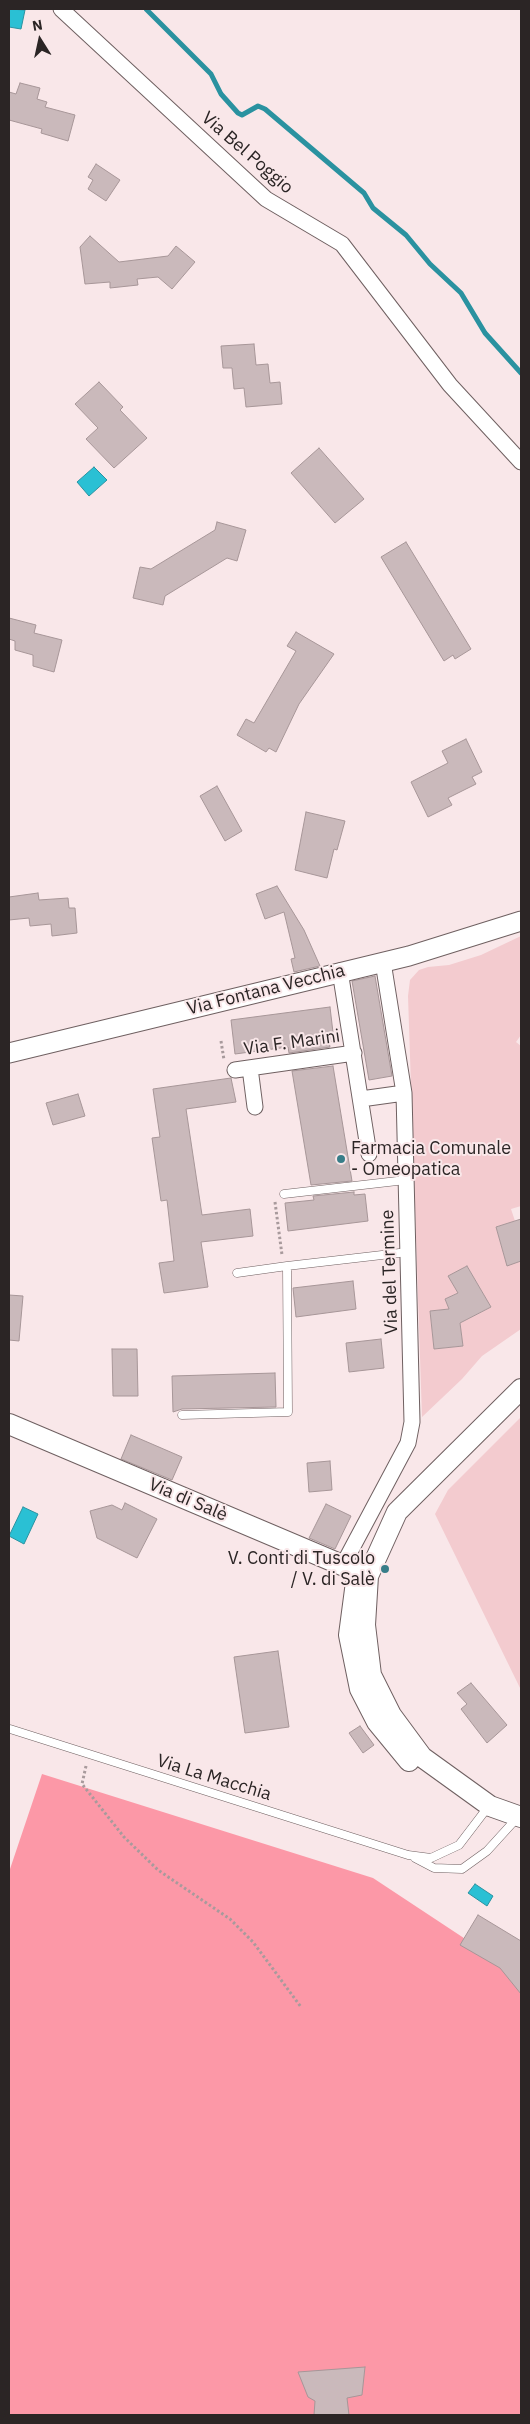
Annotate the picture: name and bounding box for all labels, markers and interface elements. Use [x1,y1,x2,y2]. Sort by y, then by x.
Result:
north arrow [15,15,65,65]
text: N [31,15,44,35]
street label: Via Bel Poggio [197,107,297,199]
street label: Via Fontana Vecchia [185,960,347,1020]
street label: Via F. Marini [242,1026,342,1060]
place label: Farmacia Comunale - Omeopatica [351,1138,511,1180]
marker: Farmacia Comunale - Omeopatica [335,1153,347,1165]
street label: Via del Termine [377,1209,403,1335]
street label: Via di Salè [145,1474,231,1526]
place label: V. Conti di Tuscolo / V. di Salè [228,1548,375,1590]
marker: V. Conti di Tuscolo / V. di Salè [379,1563,391,1575]
street label: Via La Macchia [154,1750,274,1806]

